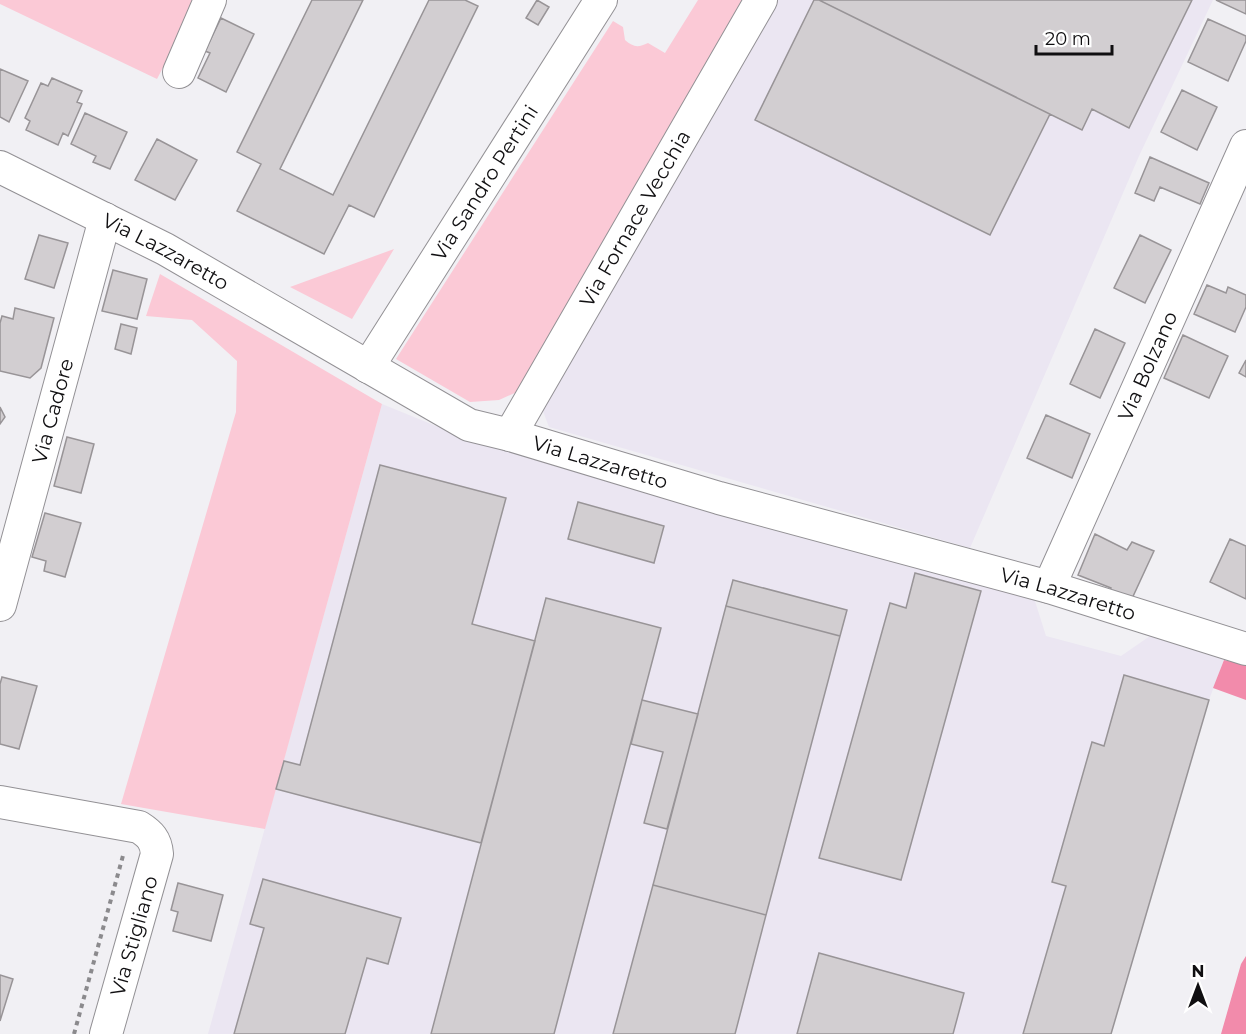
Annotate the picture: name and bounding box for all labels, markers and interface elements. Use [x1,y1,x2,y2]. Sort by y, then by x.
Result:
scale bar [1036,18,1112,56]
text: 20 m [1045,28,1091,50]
street label: Via Sandro Pertini [427,101,543,265]
street label: Via Fornace Vecchia [574,126,695,311]
street label: Via Lazzaretto [99,208,233,295]
street label: Via Bolzano [1113,308,1183,424]
street label: Via Cadore [27,356,78,466]
street label: Via Lazzaretto [530,431,671,494]
street label: Via Lazzaretto [998,562,1139,626]
street label: Via Stigliano [105,873,163,999]
north arrow [1168,956,1228,1016]
text: N [1192,962,1204,981]

